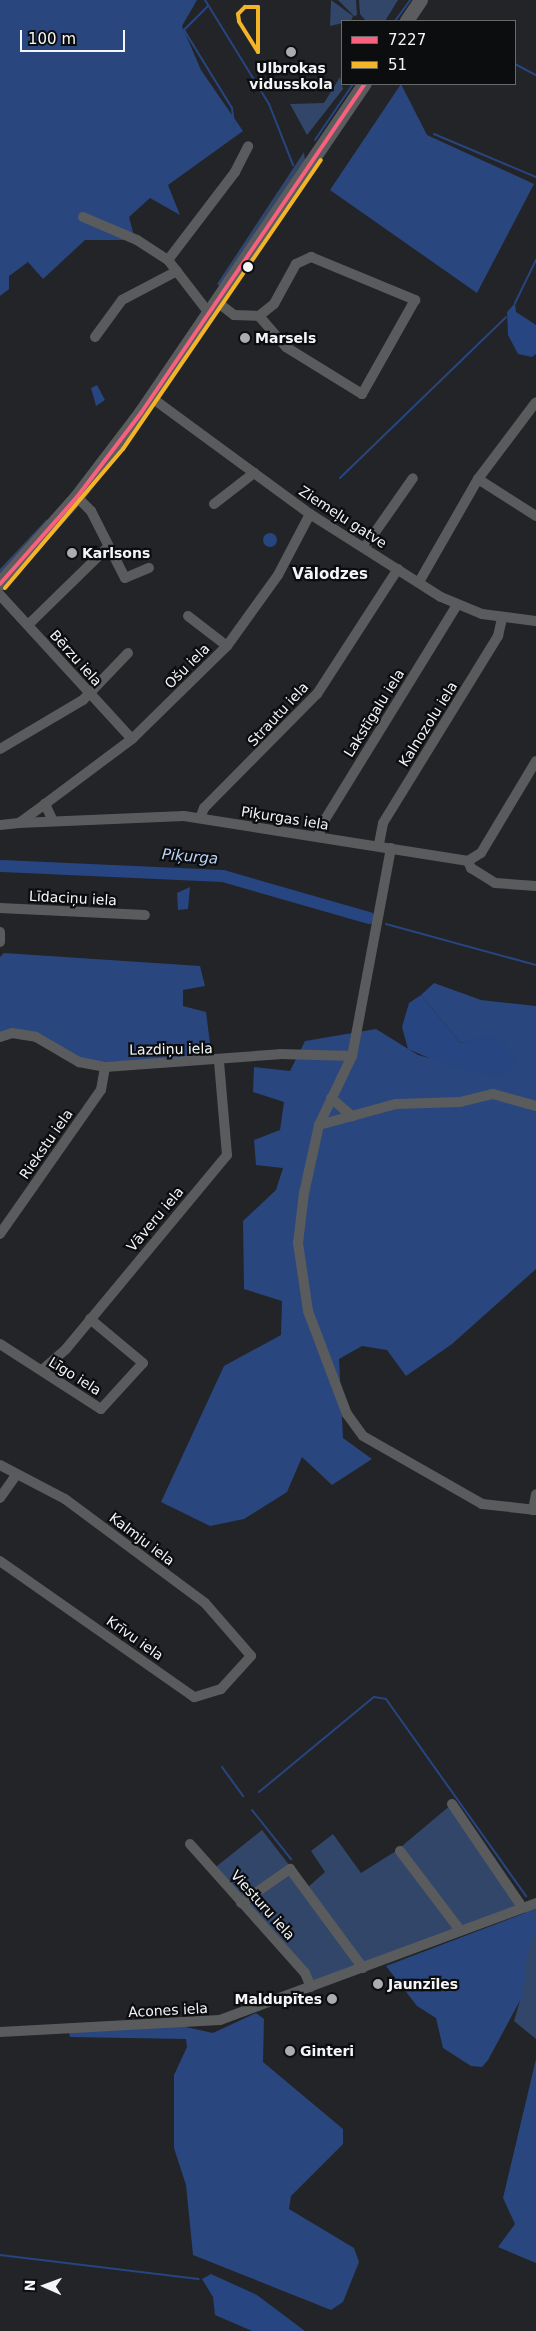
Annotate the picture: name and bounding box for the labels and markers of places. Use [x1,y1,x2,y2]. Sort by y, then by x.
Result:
marker: Ulbrokas vidusskola [285,46,297,58]
place label: Ulbrokas vidusskola [249,60,333,92]
unlabelled marker [243,262,253,272]
place label: Marsels [255,330,316,346]
marker: Marsels [239,332,251,344]
place label: Karlsons [82,545,150,561]
marker: Karlsons [66,547,78,559]
place label: Jaunzīles [388,1976,458,1992]
marker: Jaunzīles [372,1978,384,1990]
place label: Maldupītes [234,1991,322,2007]
marker: Maldupītes [326,1993,338,2005]
place label: Ginteri [300,2043,354,2059]
marker: Ginteri [284,2045,296,2057]

